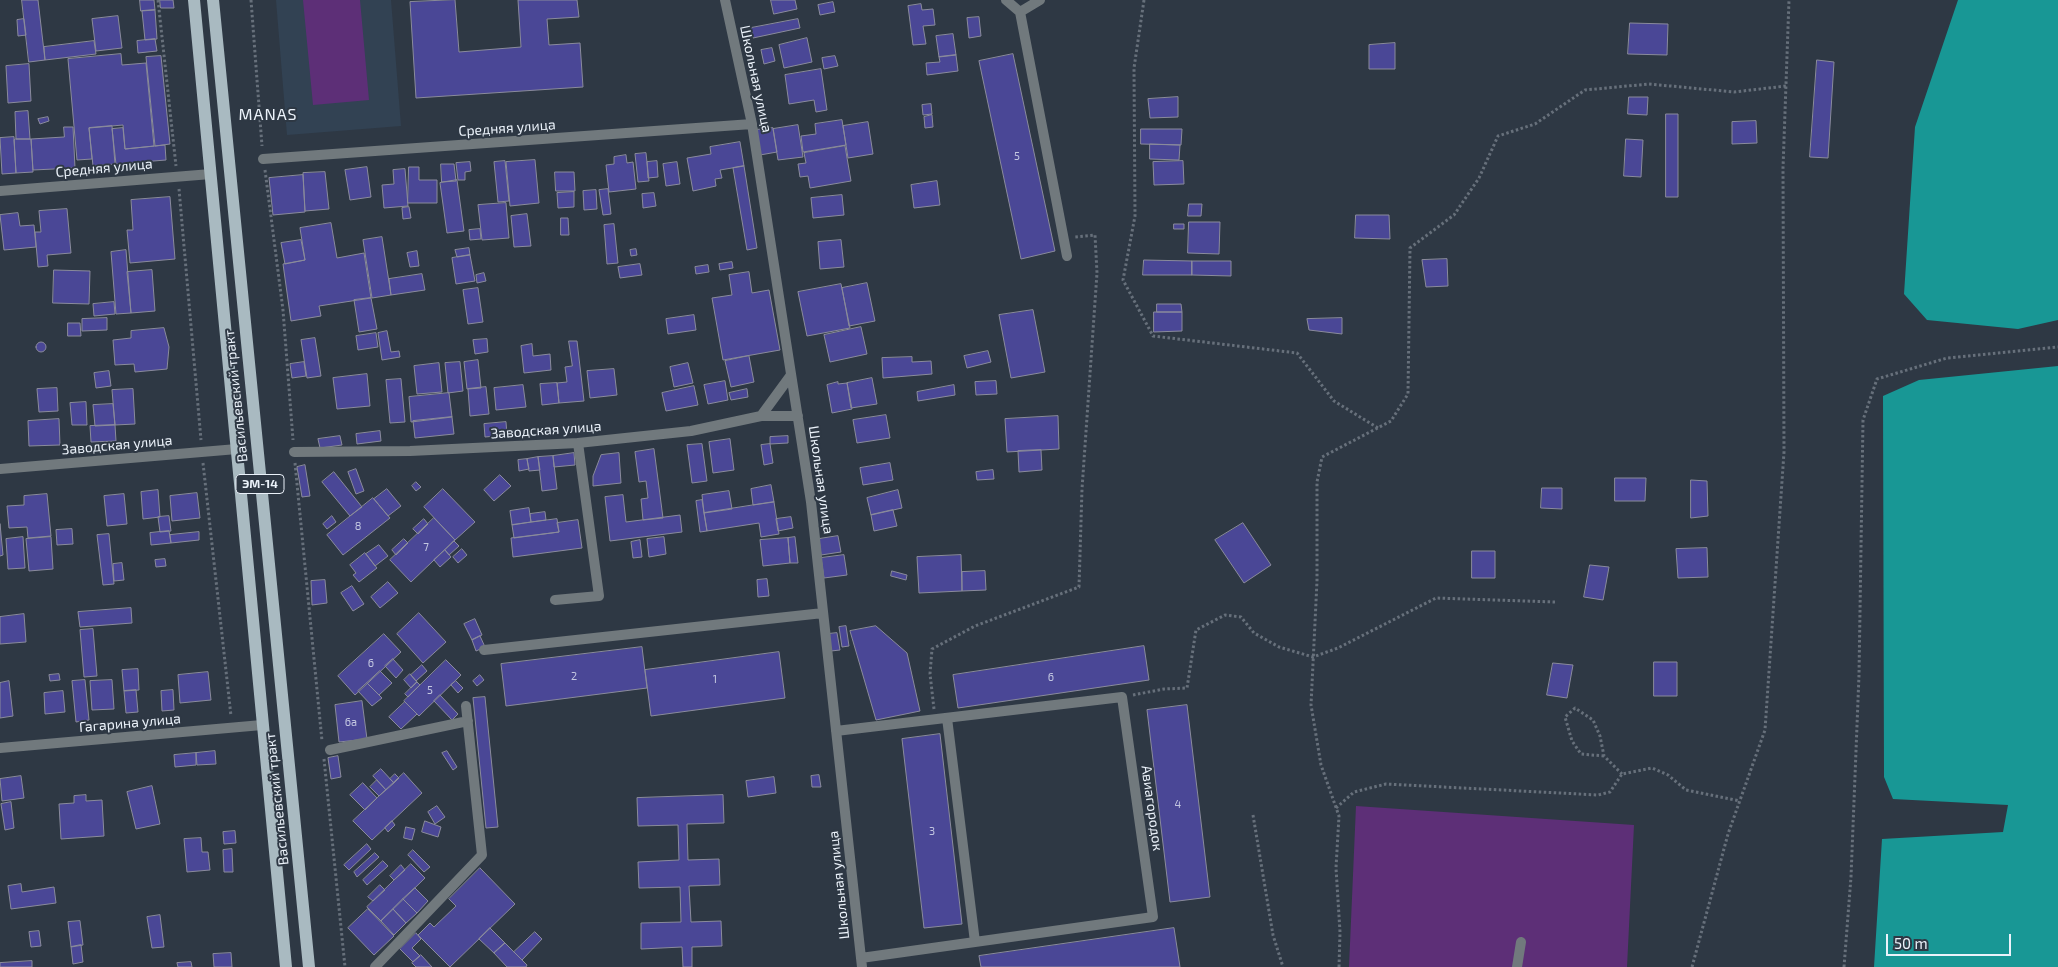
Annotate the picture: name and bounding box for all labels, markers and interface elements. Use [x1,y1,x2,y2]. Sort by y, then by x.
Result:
street label: Школьная улица [736,24,776,134]
district label: MANAS [238,105,298,125]
street label: Средняя улица [458,116,556,140]
house number: 5 [1014,149,1020,163]
street label: Средняя улица [55,155,153,181]
street label: Васильевский тракт [221,329,251,463]
street label: Заводская улица [490,418,602,442]
street label: Школьная улица [805,425,837,535]
street label: Заводская улица [61,432,173,458]
road number: ЭМ-14 [236,474,284,494]
house number: 8 [355,519,361,533]
house number: 7 [423,540,429,554]
house number: 6 [368,656,374,670]
house number: 2 [571,669,577,683]
house number: 6 [1048,670,1054,684]
house number: 1 [713,672,717,686]
house number: 5 [427,683,433,697]
street label: Гагарина улица [78,710,182,736]
house number: 6а [345,715,357,729]
street label: Васильевский тракт [262,732,292,866]
street label: Авиагородок [1138,764,1166,852]
house number: 4 [1175,797,1181,811]
house number: 3 [929,824,935,838]
street label: Школьная улица [825,830,853,940]
scale bar [1888,924,2013,956]
text: 50 m [1894,934,1928,952]

